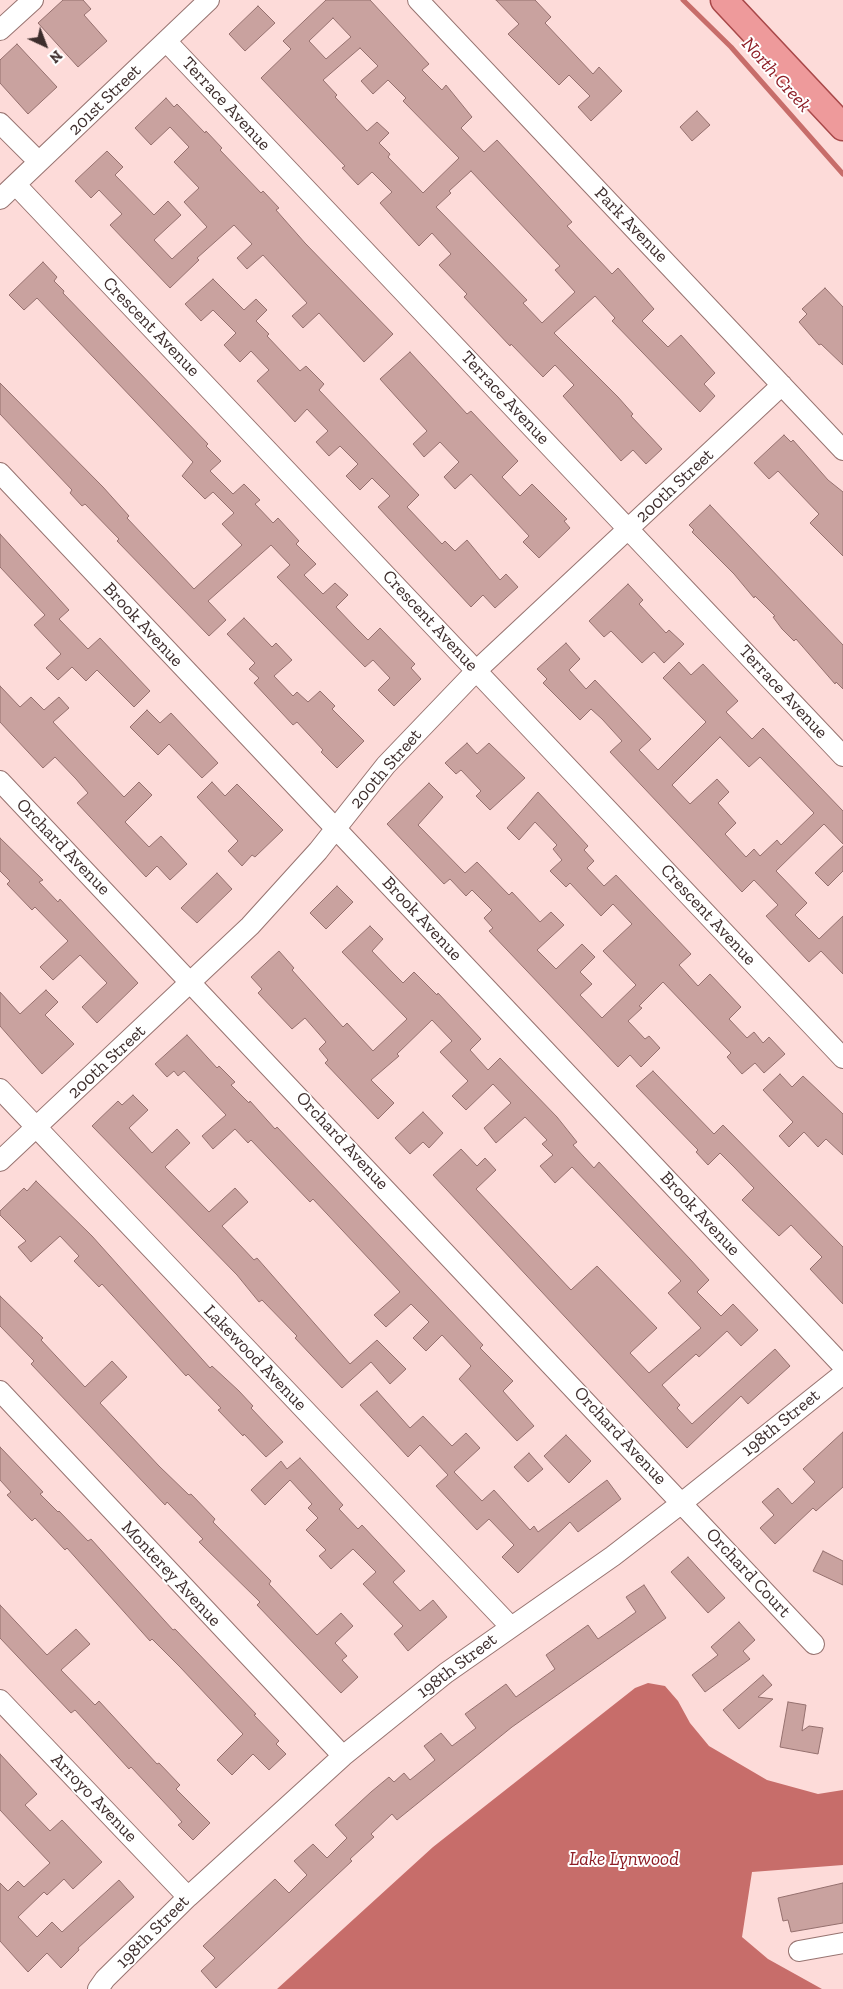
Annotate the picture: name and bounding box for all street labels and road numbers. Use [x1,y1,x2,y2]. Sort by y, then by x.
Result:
street label: Terrace Avenue [177,53,275,155]
street label: 201st Street [64,60,146,140]
street label: Park Avenue [590,183,672,267]
street label: Crescent Avenue [98,273,204,381]
street label: Terrace Avenue [456,347,554,449]
street label: 200th Street [632,445,718,527]
street label: Crescent Avenue [378,566,482,676]
street label: Brook Avenue [98,578,188,672]
street label: Terrace Avenue [734,641,832,743]
street label: 200th Street [346,725,426,813]
street label: Orchard Avenue [11,794,115,900]
street label: Crescent Avenue [656,860,760,970]
street label: Brook Avenue [377,872,467,966]
street label: 200th Street [64,1021,150,1103]
street label: Orchard Avenue [291,1087,393,1195]
street label: Brook Avenue [655,1167,745,1261]
street label: Lakewood Avenue [199,1301,311,1415]
street label: Orchard Avenue [569,1382,671,1490]
street label: 198th Street [738,1385,824,1461]
street label: Monterey Avenue [117,1517,225,1631]
street label: Orchard Court [701,1524,795,1622]
street label: 198th Street [413,1629,501,1703]
street label: Arroyo Avenue [46,1749,142,1847]
street label: 198th Street [112,1891,194,1973]

